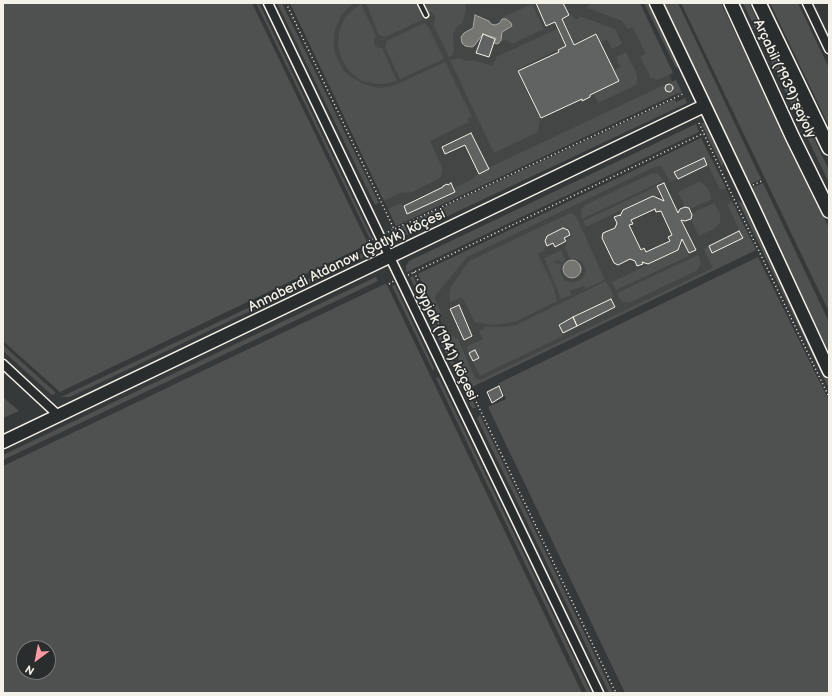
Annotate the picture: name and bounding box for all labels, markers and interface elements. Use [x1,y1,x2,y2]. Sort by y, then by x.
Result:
street label: Arçabil (1939) şaýoly [749,17,819,141]
street label: Annaberdi Atdanow (Şatlyk) köçesi [246,206,448,316]
street label: Gypjak (1941) köçesi [409,281,481,403]
north arrow [16,640,56,680]
text: N [23,662,37,677]

